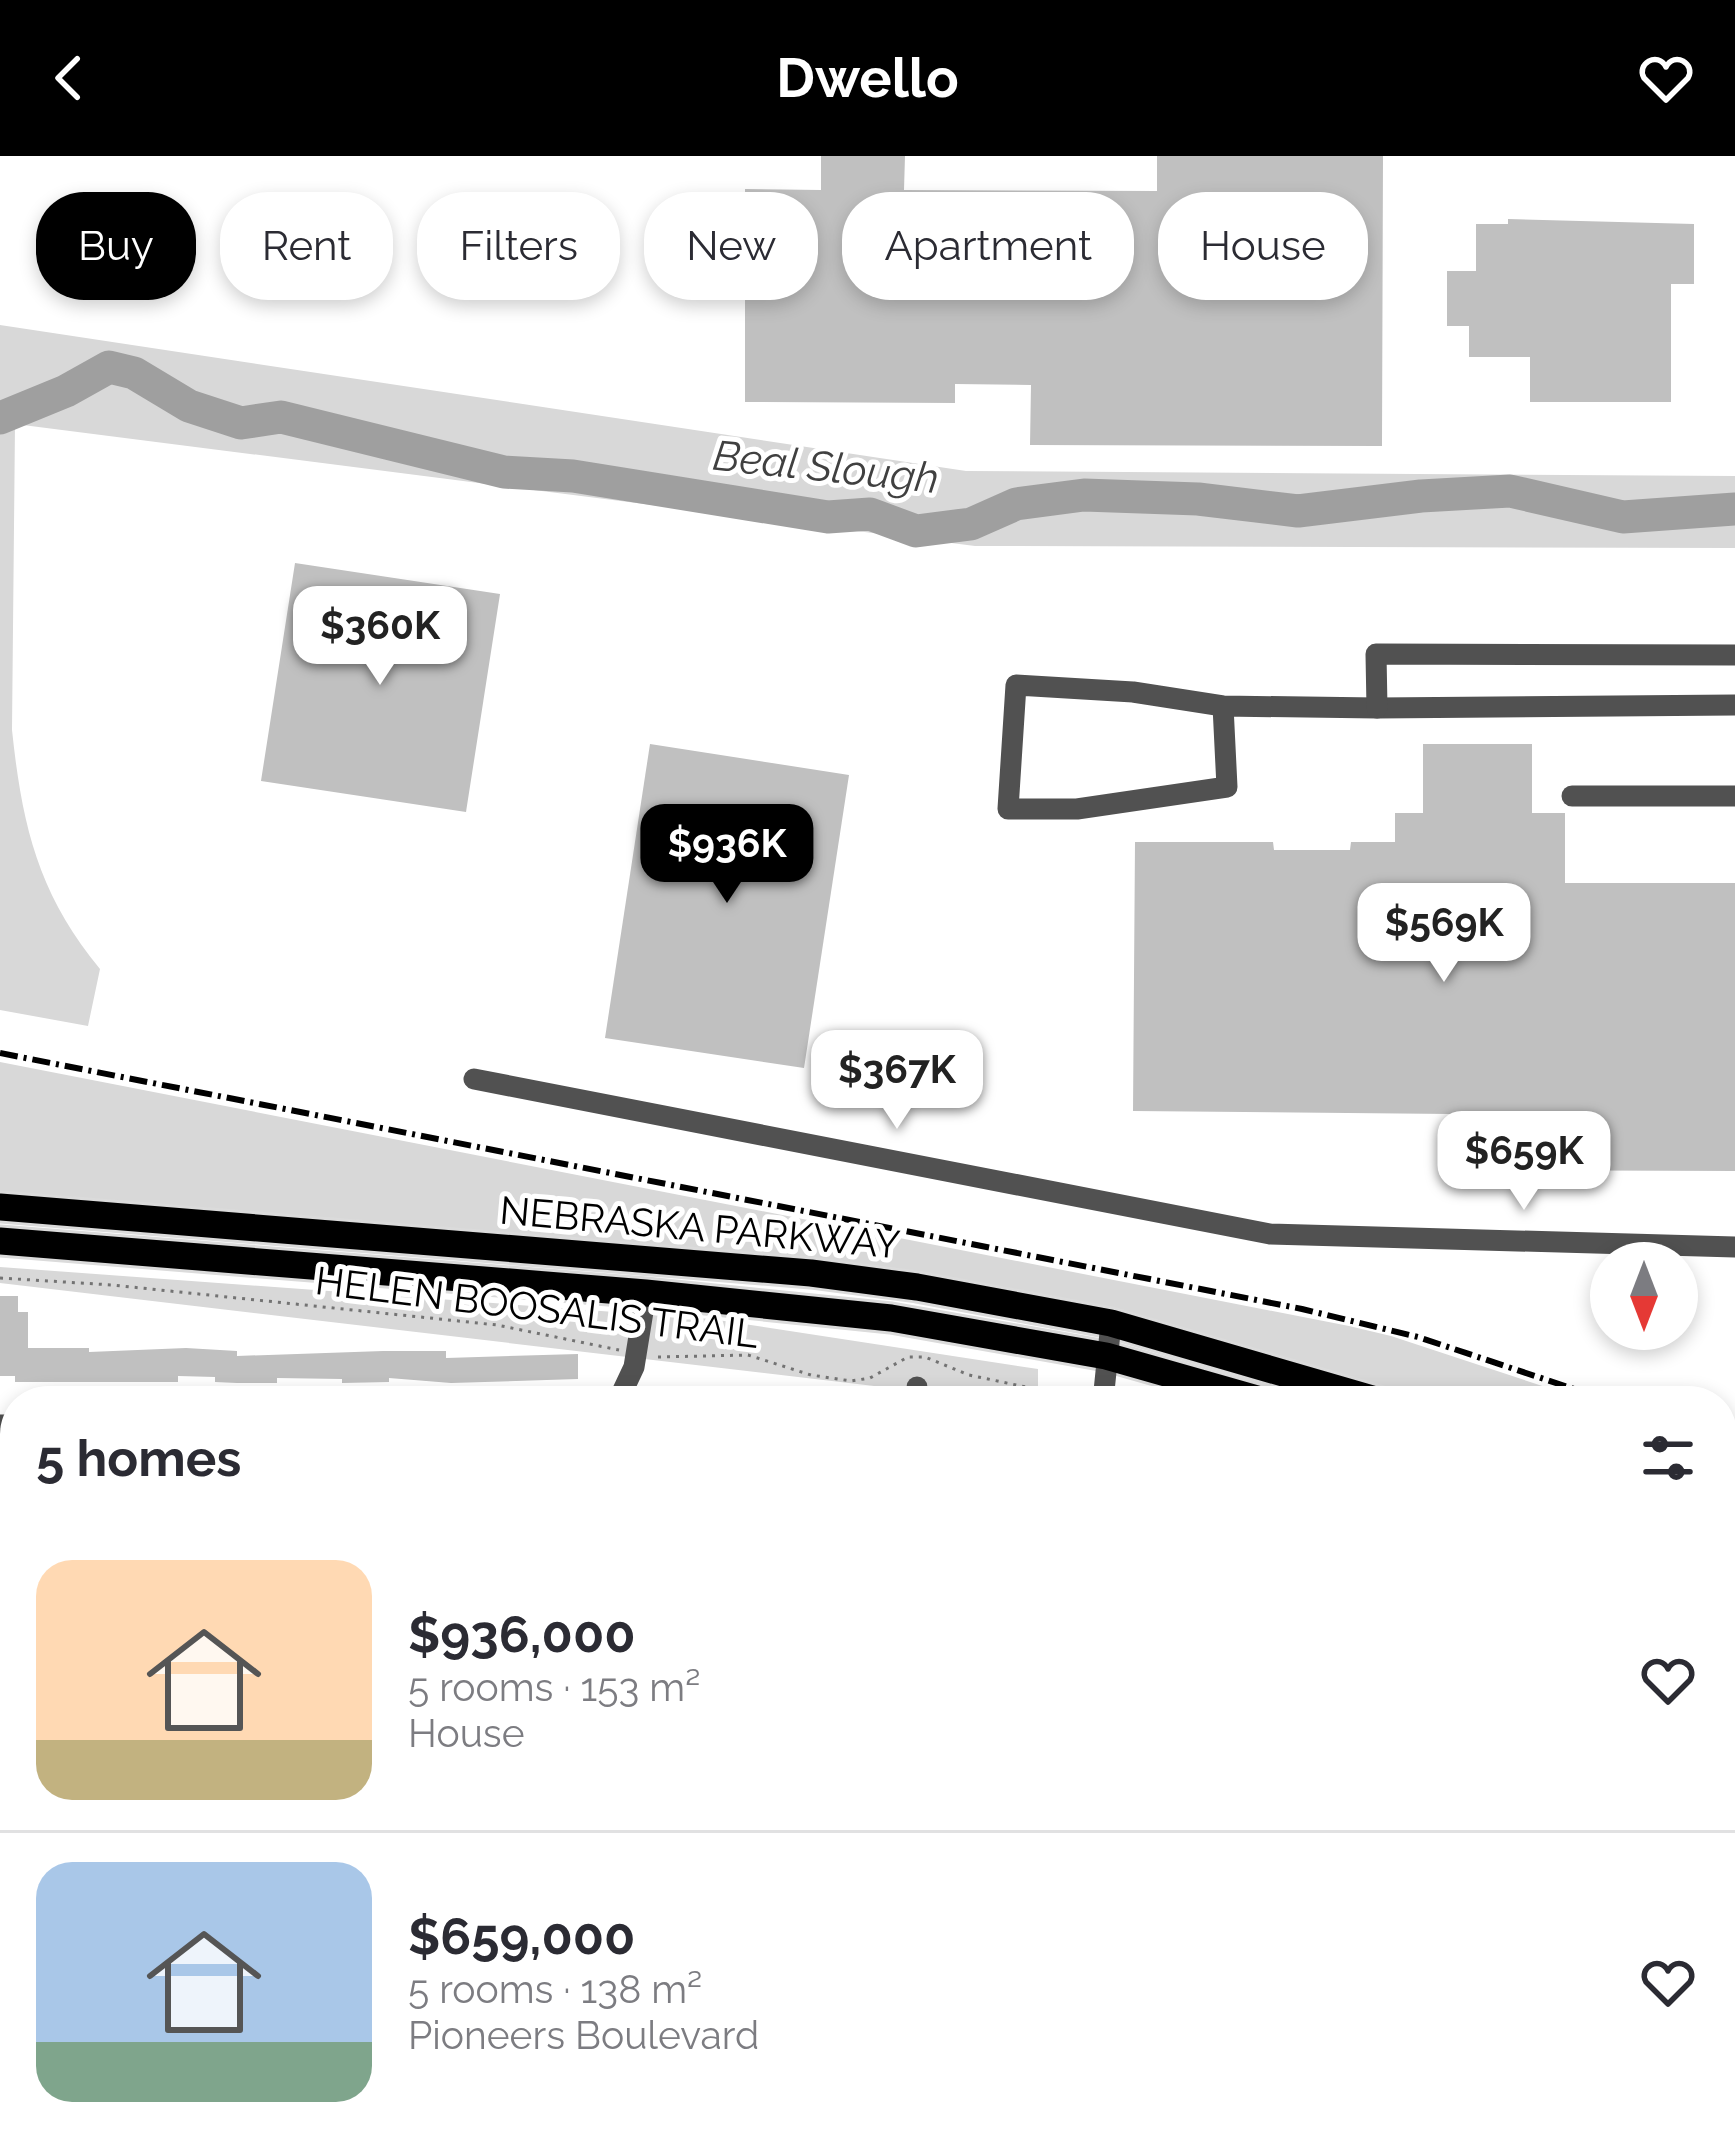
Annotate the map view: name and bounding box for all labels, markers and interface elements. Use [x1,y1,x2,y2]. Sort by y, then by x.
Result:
icon: back [36,45,102,111]
icon: heart [1633,45,1699,111]
text: Dwello [776,46,959,110]
chip: Buy [36,192,196,300]
chip: Rent [220,192,393,300]
chip: Filters [417,192,620,300]
chip: New [644,192,818,300]
chip: Apartment [842,192,1134,300]
chip: House [1158,192,1368,300]
water label: Beal Slough [711,431,941,503]
pin: $360K [296,586,464,688]
text: $360K [320,602,440,648]
pin: $936K [643,804,811,906]
text: $936K [667,820,787,866]
pin: $569K [1360,883,1528,985]
text: $569K [1384,899,1504,945]
pin: $367K [813,1030,981,1132]
text: $367K [838,1046,956,1092]
pin: $659K [1440,1111,1608,1213]
text: $659K [1464,1127,1584,1173]
street label: NEBRASKA PARKWAY [498,1187,902,1267]
north arrow [1590,1242,1698,1350]
map controls [1590,1242,1698,1350]
street label: HELEN BOOSALIS TRAIL [313,1257,761,1357]
icon: filters [1635,1425,1701,1491]
text: 5 homes [36,1428,241,1488]
text: $936,000 [408,1604,636,1664]
icon: home [132,1608,276,1752]
icon: heart [1635,1647,1701,1713]
text: 5 rooms · 153 m² [408,1664,700,1710]
text: House [408,1710,525,1756]
text: $659,000 [408,1906,635,1966]
icon: home [132,1910,276,2054]
icon: heart [1635,1949,1701,2015]
text: 5 rooms · 138 m² [408,1966,702,2012]
text: Pioneers Boulevard [408,2012,759,2058]

